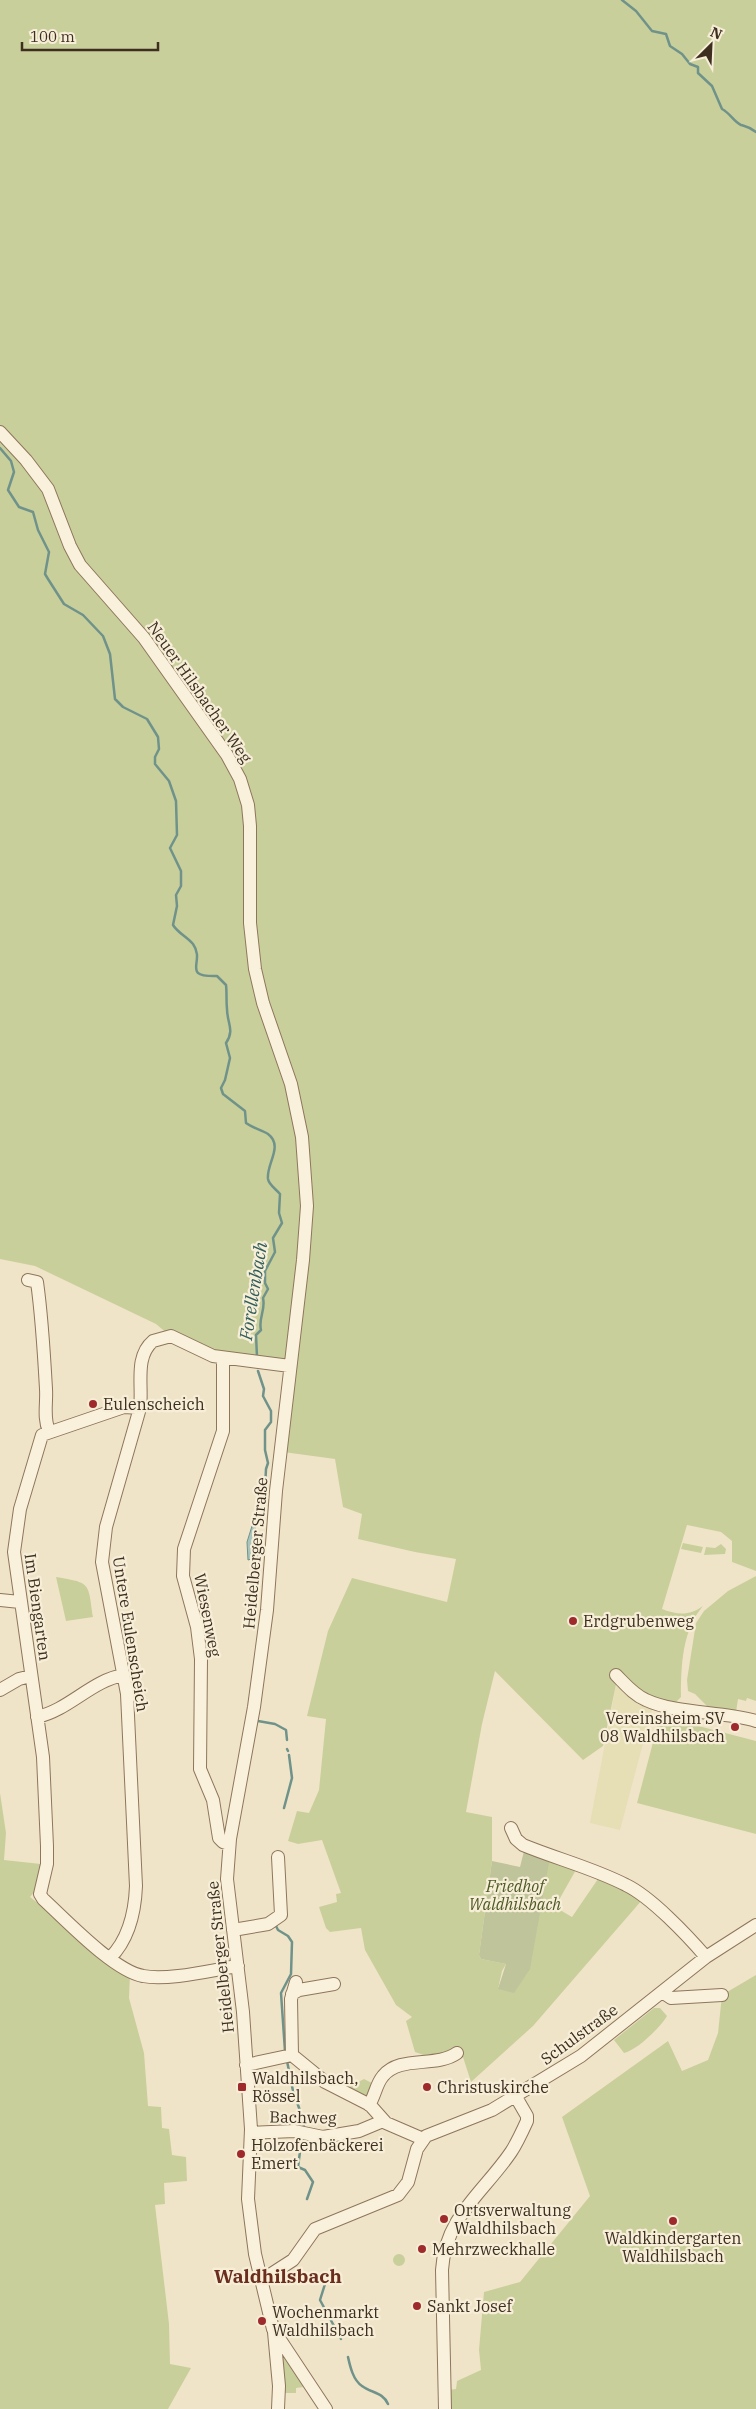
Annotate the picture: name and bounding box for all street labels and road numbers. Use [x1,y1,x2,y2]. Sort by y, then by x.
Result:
street label: Neuer Hilsbacher Weg [143,617,257,767]
street label: Heidelberger Straße [238,1476,272,1630]
street label: Im Biengarten [21,1552,55,1662]
street label: Untere Eulenscheich [109,1555,153,1713]
street label: Wiesenweg [190,1571,226,1659]
street label: Heidelberger Straße [202,1880,238,2034]
street label: Schulstraße [537,1999,621,2069]
street label: Bachweg [269,2106,337,2128]

